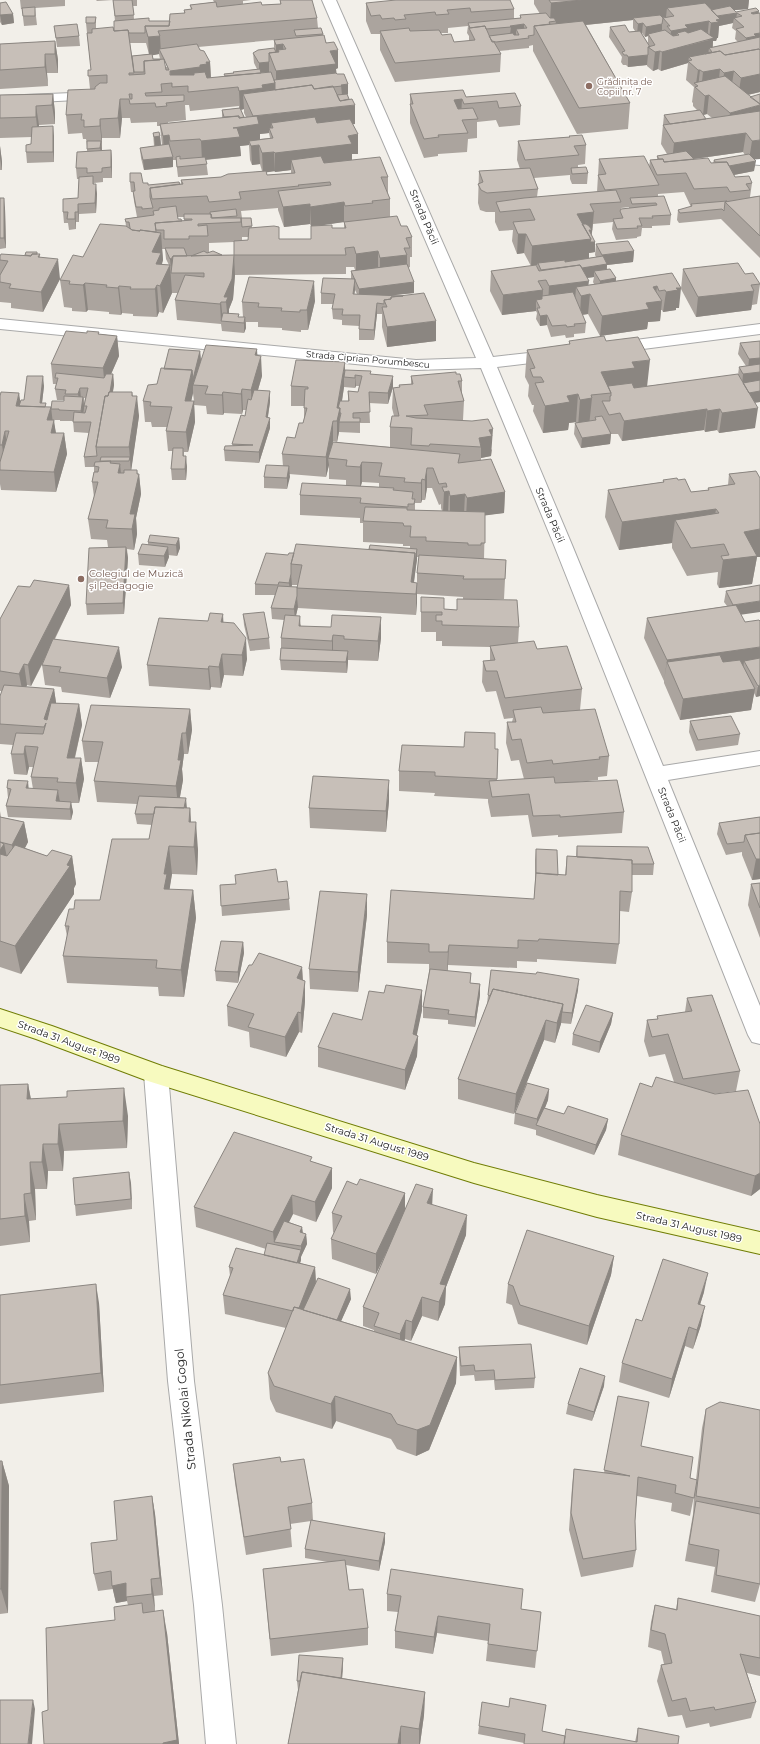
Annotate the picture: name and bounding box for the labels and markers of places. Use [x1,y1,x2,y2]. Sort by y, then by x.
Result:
place label: Grădinița de Copii nr. 7 [597,76,653,97]
marker: Grădinița de Copii nr. 7 [584,81,594,91]
place label: Colegiul de Muzică şi Pedagogie [89,567,183,592]
marker: Colegiul de Muzică şi Pedagogie [76,574,86,584]

